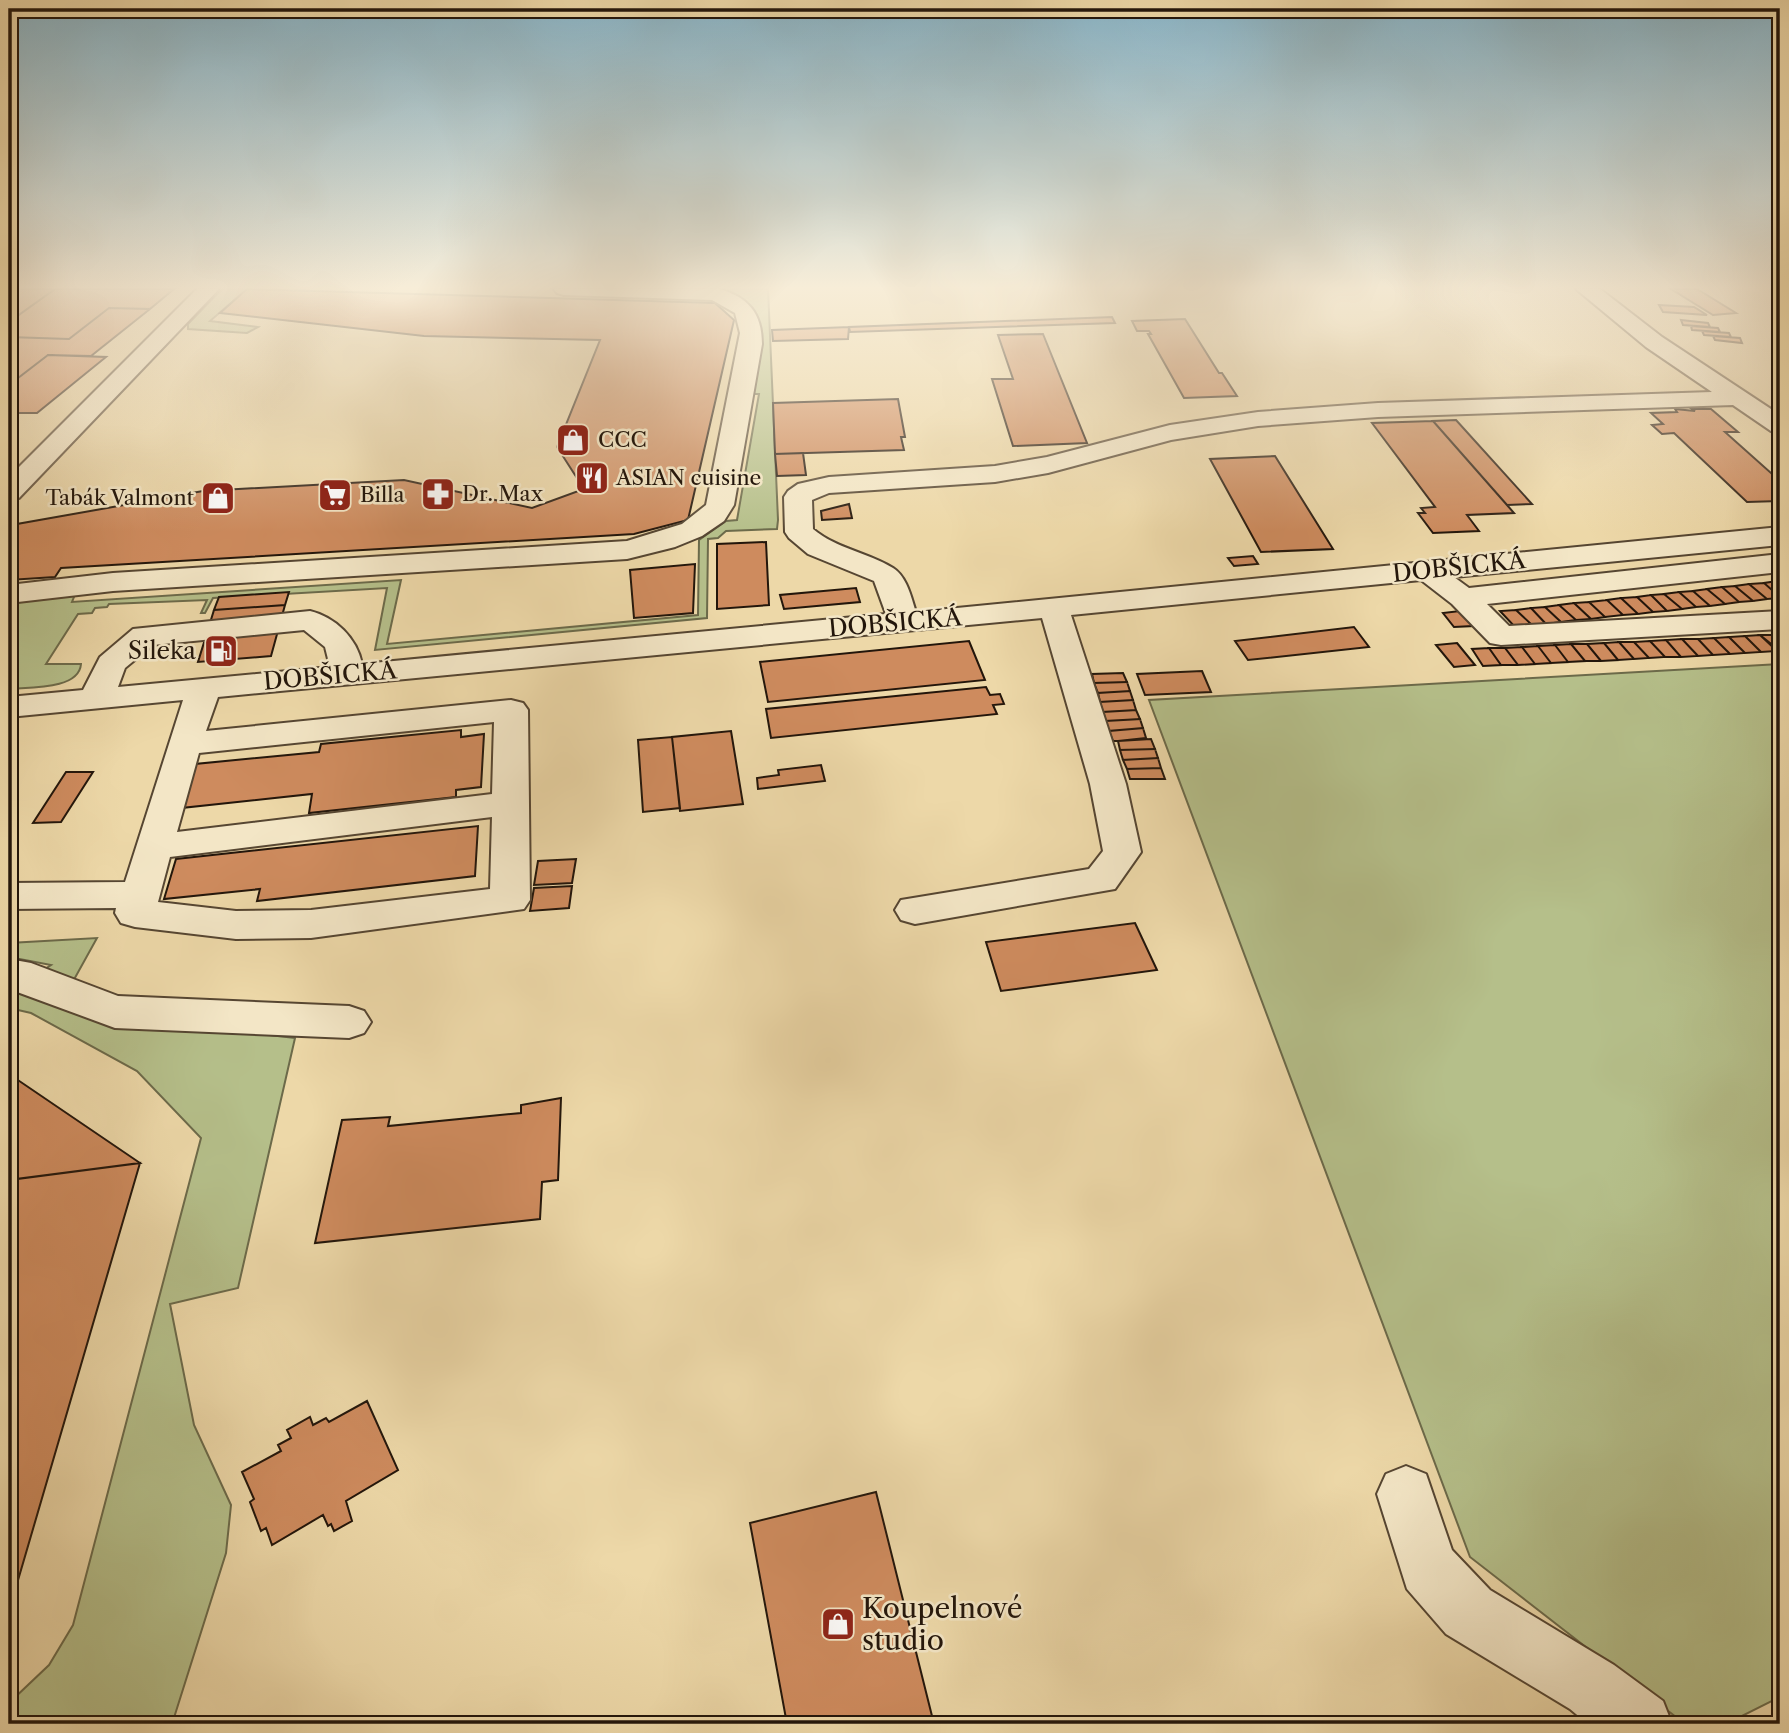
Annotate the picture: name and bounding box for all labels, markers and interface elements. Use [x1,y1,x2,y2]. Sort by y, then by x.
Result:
shop icon: CCC [554,421,592,459]
place label: CCC [598,427,647,452]
restaurant icon: ASIAN cuisine [573,459,611,497]
place label: ASIAN cuisine [615,465,761,490]
pharmacy icon: Dr. Max [419,475,457,513]
supermarket icon: Billa [316,476,354,514]
shop icon: Tabák Valmont [199,479,237,517]
place label: Dr. Max [462,481,544,506]
place label: Billa [360,482,405,507]
place label: Tabák Valmont [45,485,195,510]
street label: DOBŠICKÁ [1391,544,1528,588]
street label: DOBŠICKÁ [827,601,964,643]
fuel station icon: Sileka [202,632,240,670]
place label: Sileka [128,636,196,665]
street label: DOBŠICKÁ [262,654,399,696]
place label: Koupelnové studio [862,1591,1022,1657]
shop icon: Koupelnové studio [819,1605,857,1643]

